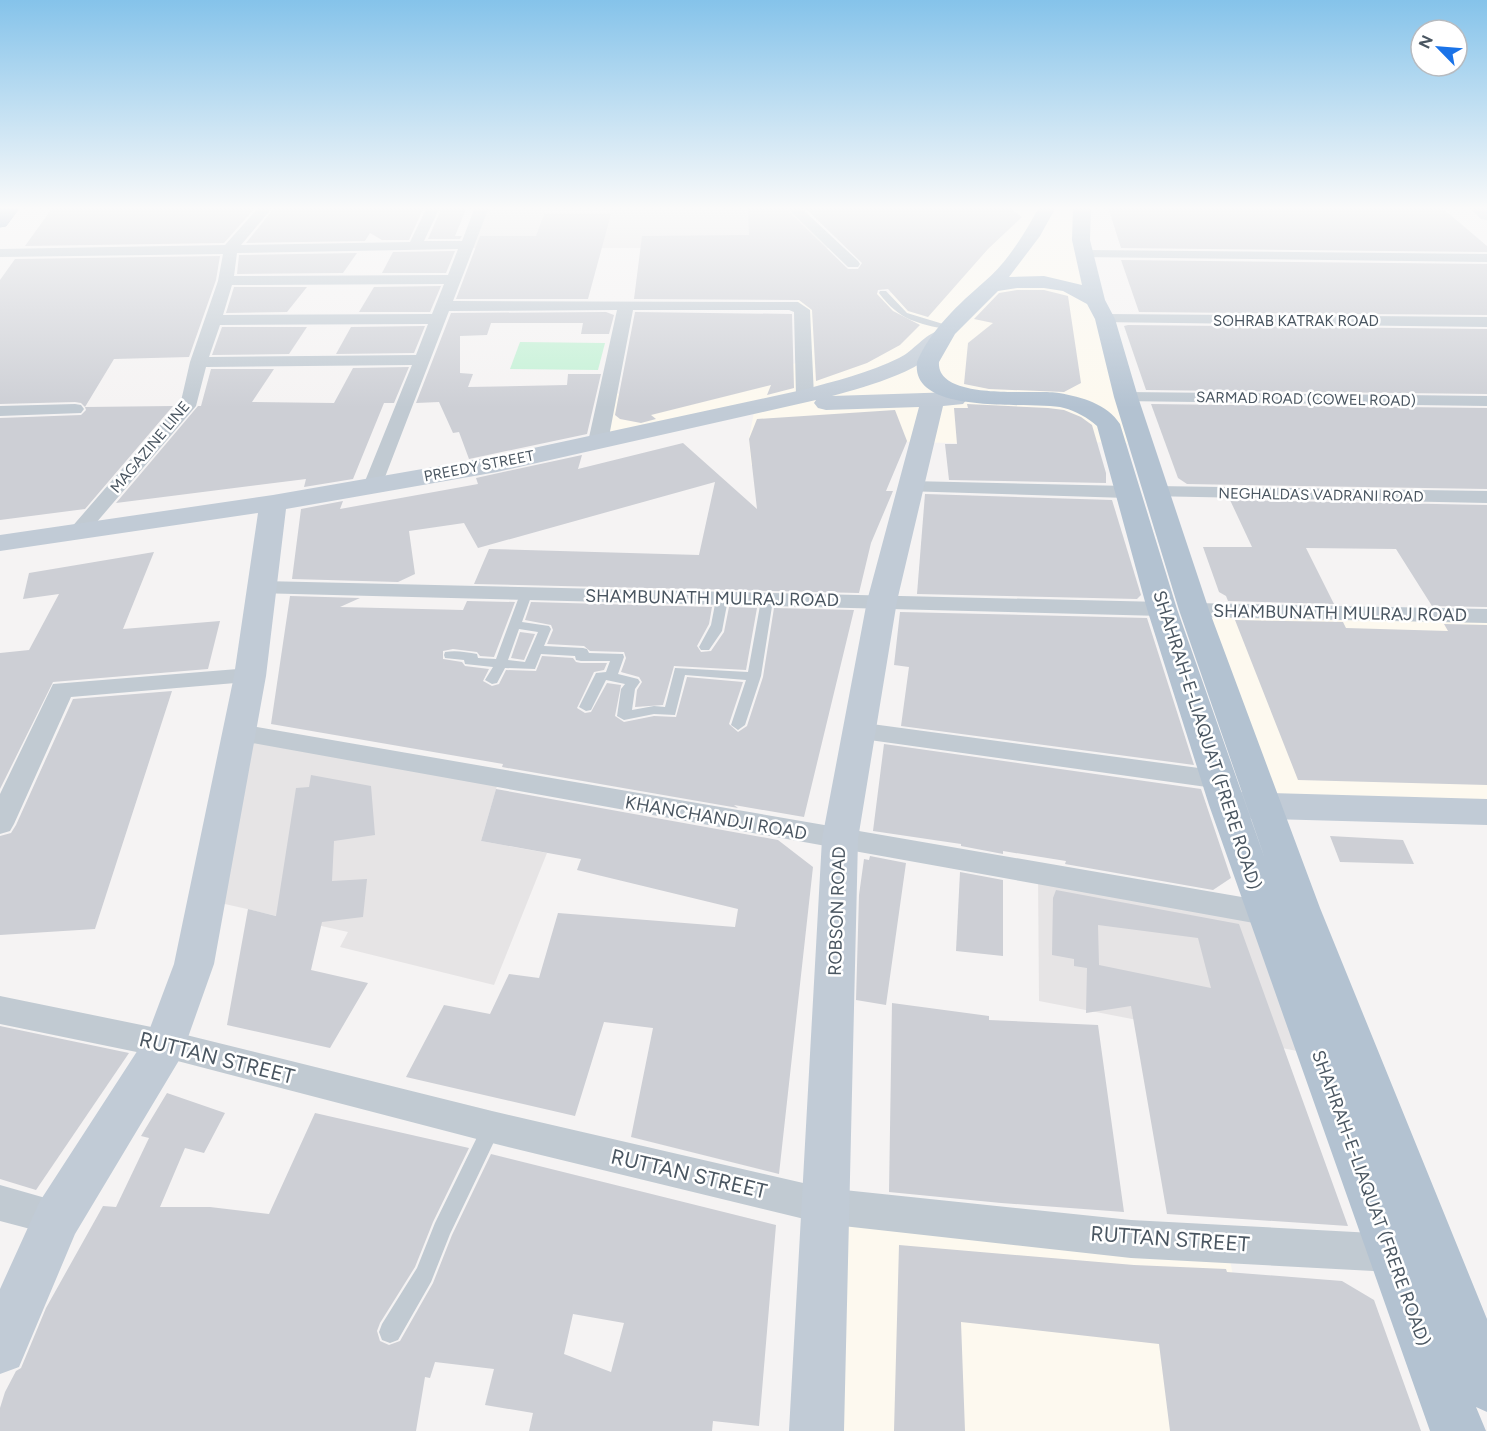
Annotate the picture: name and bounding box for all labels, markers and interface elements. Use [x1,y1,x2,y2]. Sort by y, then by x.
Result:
north arrow [1409,18,1469,78]
text: N [1415,32,1437,51]
street label: SOHRAB KATRAK ROAD [1213,312,1379,330]
street label: SARMAD ROAD (COWEL ROAD) [1196,388,1416,410]
street label: MAGAZINE LINE [106,397,194,497]
street label: PREEDY STREET [422,446,536,485]
street label: NEGHALDAS VADRANI ROAD [1218,484,1424,506]
street label: SHAMBUNATH MULRAJ ROAD [585,585,839,611]
street label: SHAHRAH-E-LIAQUAT (FRERE ROAD) [1148,588,1266,892]
street label: SHAMBUNATH MULRAJ ROAD [1213,600,1467,626]
street label: KHANCHANDJI ROAD [623,791,809,845]
street label: ROBSON ROAD [824,846,850,976]
street label: RUTTAN STREET [137,1026,298,1089]
street label: SHAHRAH-E-LIAQUAT (FRERE ROAD) [1307,1047,1435,1349]
street label: RUTTAN STREET [609,1143,770,1204]
street label: RUTTAN STREET [1090,1220,1251,1257]

